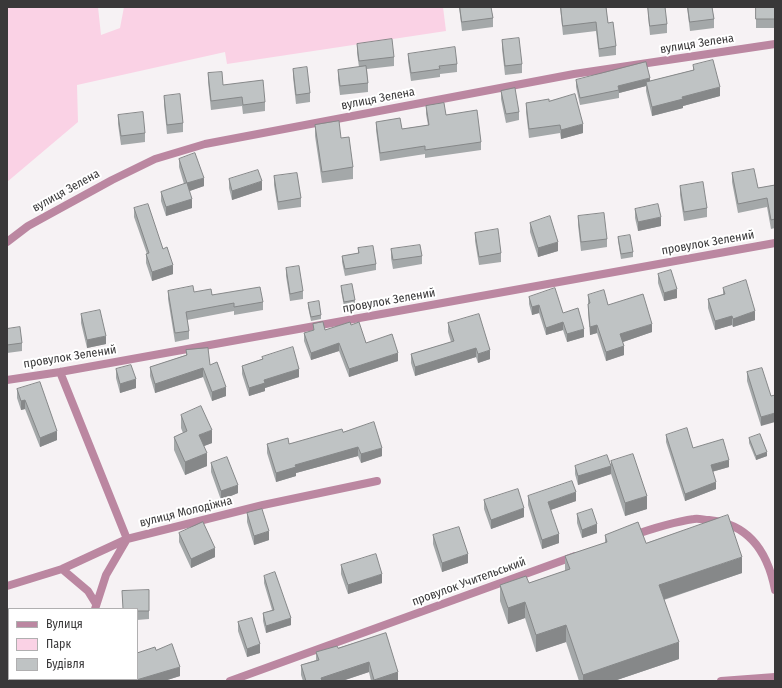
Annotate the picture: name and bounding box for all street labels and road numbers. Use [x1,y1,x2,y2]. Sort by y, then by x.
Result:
street label: вулиця Зелена [659,31,735,57]
street label: вулиця Зелена [340,85,416,113]
street label: вулиця Зелена [30,167,102,215]
street label: провулок Зелений [660,228,756,258]
street label: провулок Зелений [341,286,437,316]
street label: провулок Зелений [22,343,118,371]
street label: вулиця Молодіжна [138,494,234,530]
street label: провулок Учительський [410,555,528,609]

